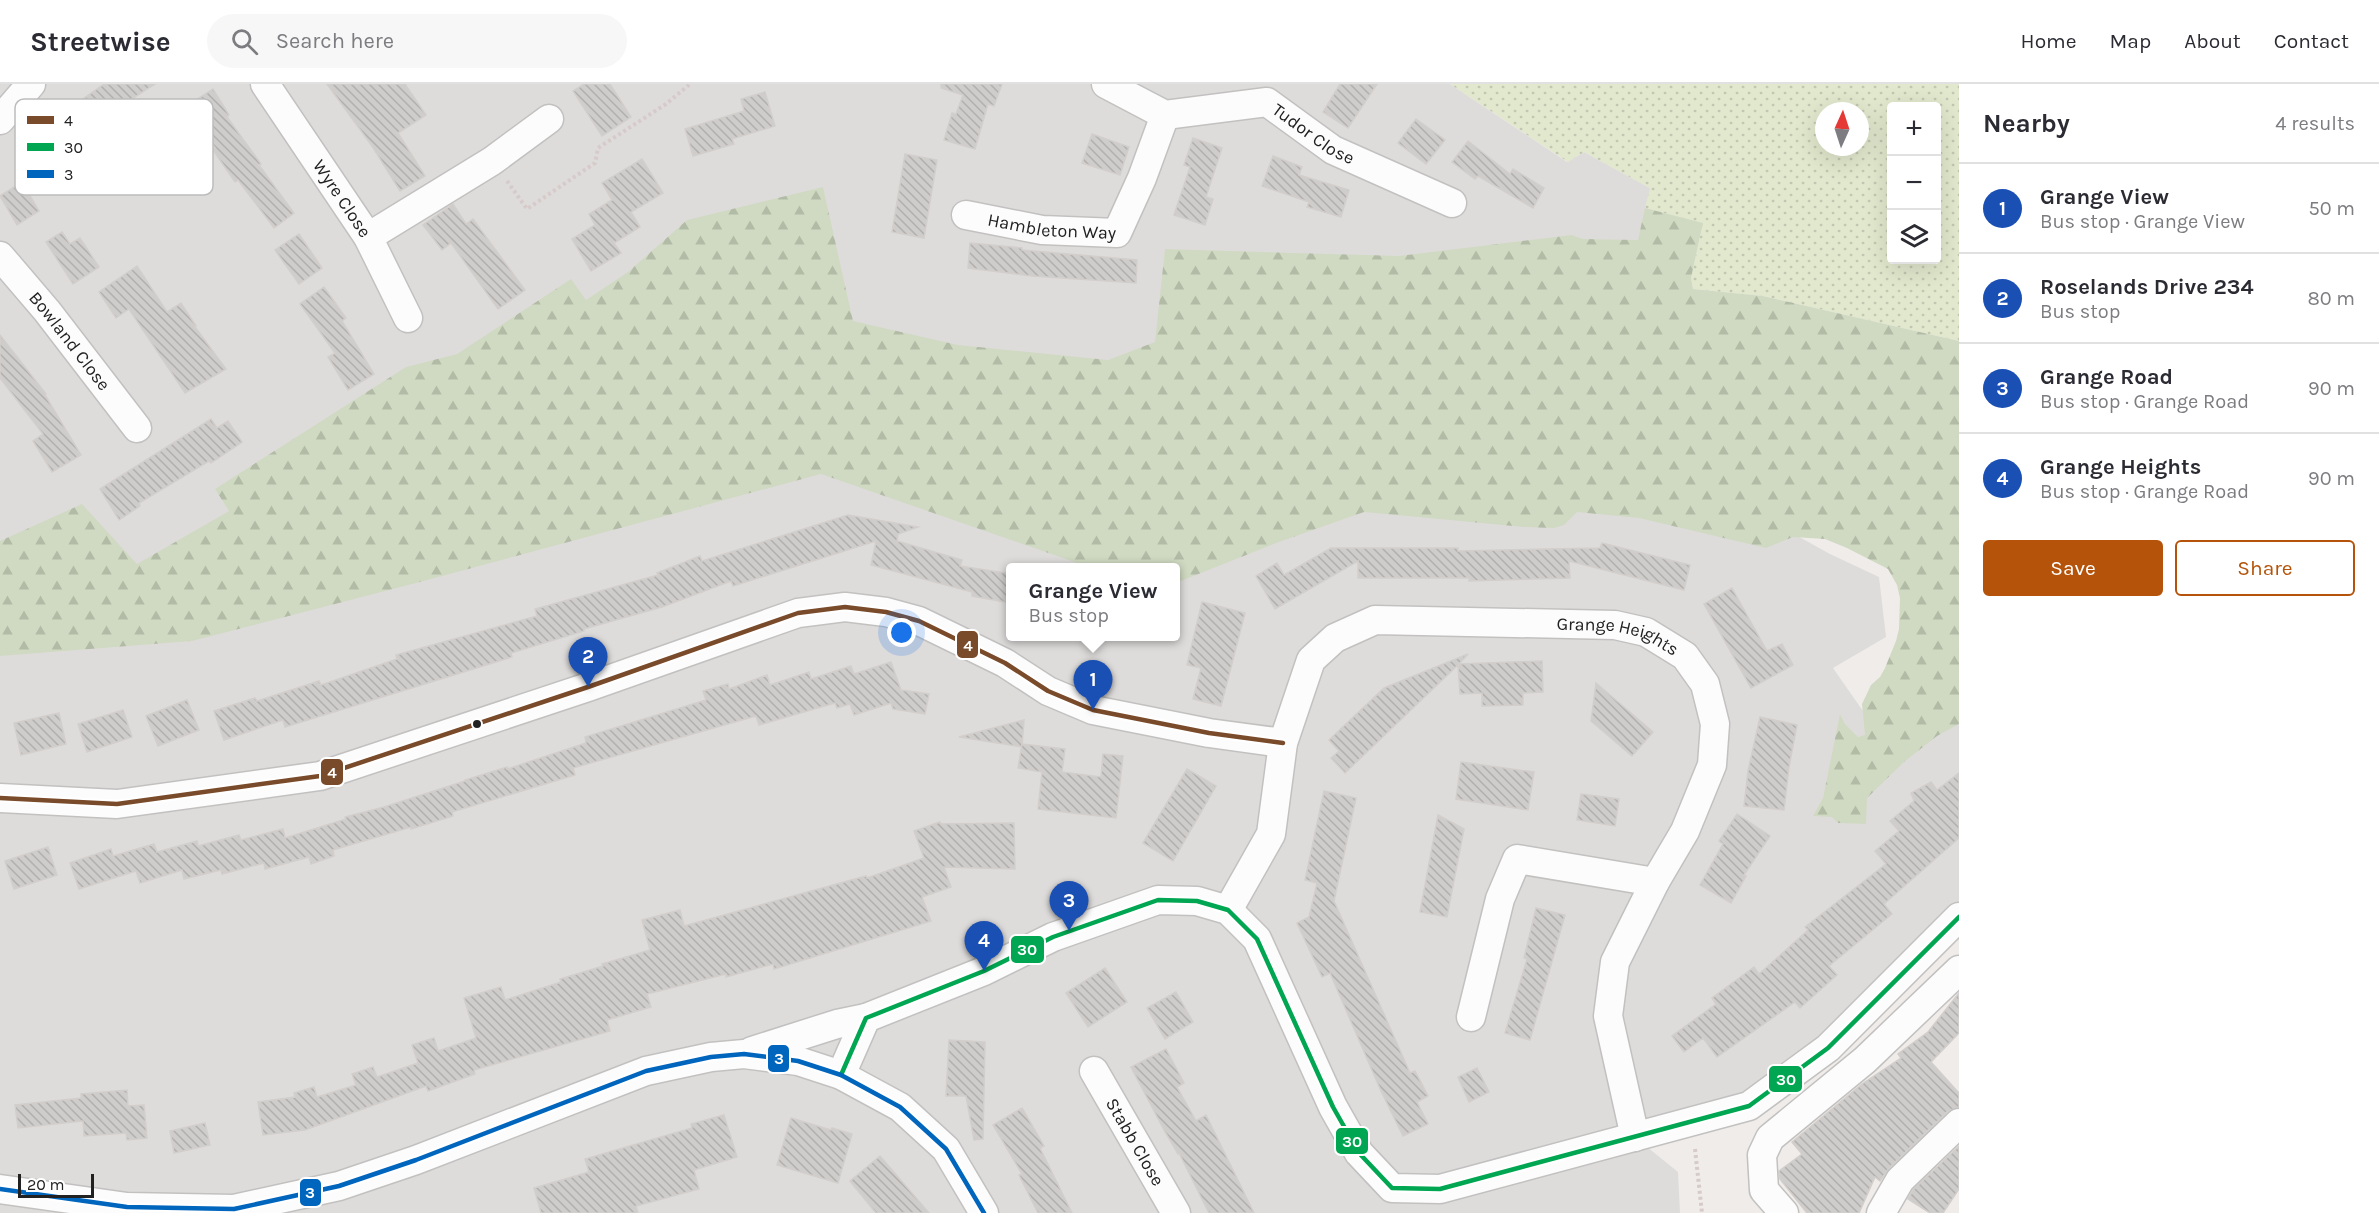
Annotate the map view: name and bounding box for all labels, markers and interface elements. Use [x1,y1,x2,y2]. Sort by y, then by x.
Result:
search box [207,14,627,68]
text: Streetwise [30,25,171,58]
icon: search [228,25,261,58]
text: Search here [276,28,394,54]
text: Home [2021,29,2077,53]
text: Map [2110,29,2151,53]
text: About [2184,29,2241,53]
text: Contact [2274,29,2349,53]
legend [15,99,213,195]
street label: Tudor Close [1268,99,1358,169]
north arrow [1815,102,1869,156]
map controls [1887,102,1941,264]
button: + [1887,102,1941,156]
text: Nearby [1983,108,2070,139]
text: 4 [64,111,73,130]
text: 4 results [2275,112,2355,135]
text: 30 [64,138,83,157]
street label: Wyre Close [308,155,376,242]
button: − [1887,156,1941,210]
text: 3 [64,165,73,184]
text: Grange View [2040,184,2169,210]
text: 1 [1999,197,2006,220]
text: 50 m [2308,197,2355,220]
street label: Hambleton Way [986,209,1117,244]
button: layers [1887,210,1941,264]
text: Bus stop · Grange View [2040,210,2245,233]
text: Roselands Drive 234 [2040,274,2254,300]
street label: Bowland Close [24,287,115,395]
text: 2 [1996,287,2009,310]
text: 80 m [2307,287,2355,310]
text: Bus stop [2040,300,2120,323]
text: Grange Road [2040,364,2173,390]
text: 3 [1996,377,2009,400]
text: 90 m [2308,377,2355,400]
text: Bus stop · Grange Road [2040,390,2249,413]
text: Grange Heights [2040,454,2201,480]
text: 4 [1997,467,2008,490]
text: 90 m [2308,467,2355,490]
text: Bus stop · Grange Road [2040,480,2249,503]
button: Save [1983,540,2163,596]
button: Share [2175,540,2355,596]
popup [1006,563,1180,641]
text: Grange View [1029,578,1157,604]
text: Bus stop [1029,604,1109,627]
street label: Grange Heights [1556,613,1683,660]
your location [887,618,916,647]
line badge: 4 [956,630,979,659]
text: 4 [963,636,973,655]
pin: 2 [568,638,608,687]
pin: 1 [1074,660,1112,710]
unlabelled marker [471,718,483,730]
line badge: 4 [320,758,344,786]
text: 4 [327,763,337,782]
pin: 3 [1050,882,1088,931]
pin: 4 [964,922,1004,971]
line badge: 30 [1010,935,1045,964]
text: 30 [1017,940,1037,959]
line badge: 3 [767,1044,790,1073]
text: 3 [774,1049,784,1068]
line badge: 30 [1768,1065,1803,1093]
text: 30 [1776,1070,1796,1089]
street label: Stabb Close [1101,1094,1169,1190]
line badge: 30 [1335,1127,1369,1155]
text: 30 [1342,1132,1362,1151]
scale bar [18,1171,94,1198]
text: 20 m [27,1175,65,1194]
line badge: 3 [299,1178,322,1207]
text: 3 [305,1183,315,1202]

